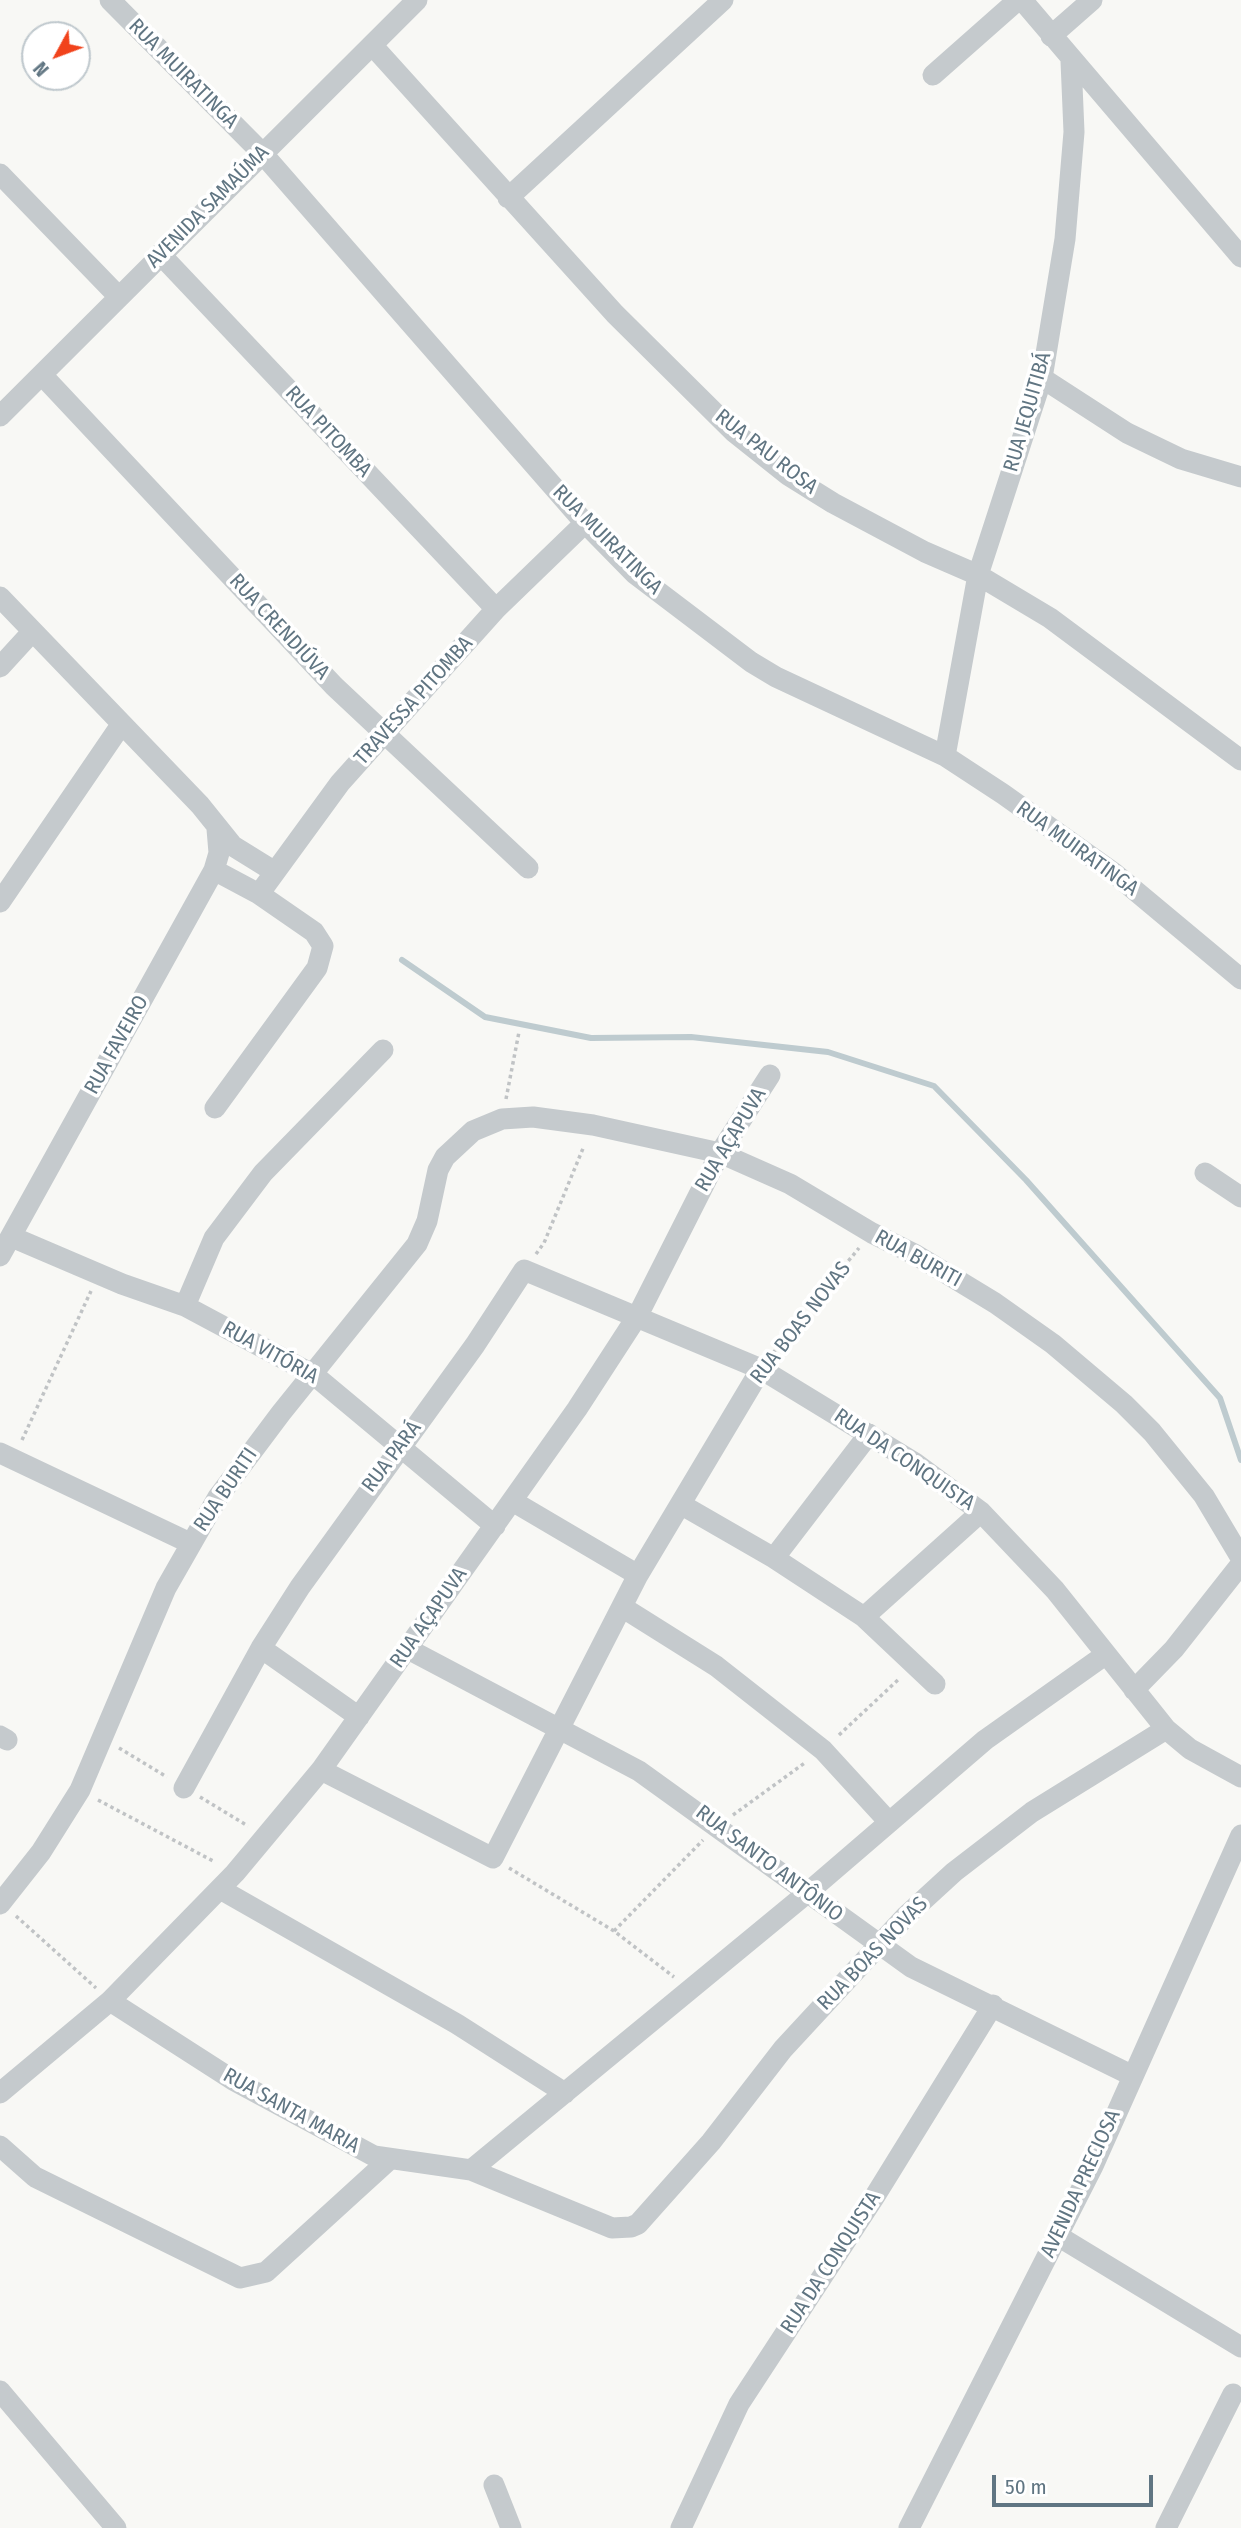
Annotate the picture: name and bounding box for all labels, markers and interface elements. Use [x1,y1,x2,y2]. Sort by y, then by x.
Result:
street label: RUA MUIRATINGA [123,14,243,134]
north arrow [21,21,91,91]
text: N [29,57,54,81]
street label: AVENIDA SAMAÚMA [141,140,275,274]
street label: RUA JEQUITIBÁ [999,349,1057,475]
street label: RUA PITOMBA [279,381,377,483]
street label: RUA PAU ROSA [710,404,822,500]
street label: RUA MUIRATINGA [547,480,667,600]
street label: RUA CRENDIÚVA [224,569,334,685]
street label: TRAVESSA PITOMBA [350,631,478,771]
street label: RUA MUIRATINGA [1011,796,1143,902]
street label: RUA FAVEIRO [80,991,154,1099]
street label: RUA AÇAPUVA [690,1083,772,1197]
street label: RUA BURITI [870,1225,966,1293]
street label: RUA BOAS NOVAS [746,1257,856,1389]
street label: RUA VITÓRIA [218,1316,322,1390]
street label: RUA DA CONQUISTA [829,1404,979,1516]
street label: RUA PARÁ [357,1416,427,1498]
street label: RUA BURITI [189,1443,263,1537]
street label: RUA AÇAPUVA [385,1563,473,1673]
street label: RUA SANTO ANTÔNIO [690,1800,848,1928]
street label: RUA BOAS NOVAS [813,1892,933,2016]
street label: RUA SANTA MARIA [218,2063,364,2159]
street label: AVENIDA PRECIOSA [1036,2106,1126,2262]
street label: RUA DA CONQUISTA [776,2187,886,2339]
scale bar [996,2462,1157,2506]
text: 50 m [1005,2474,1047,2500]

